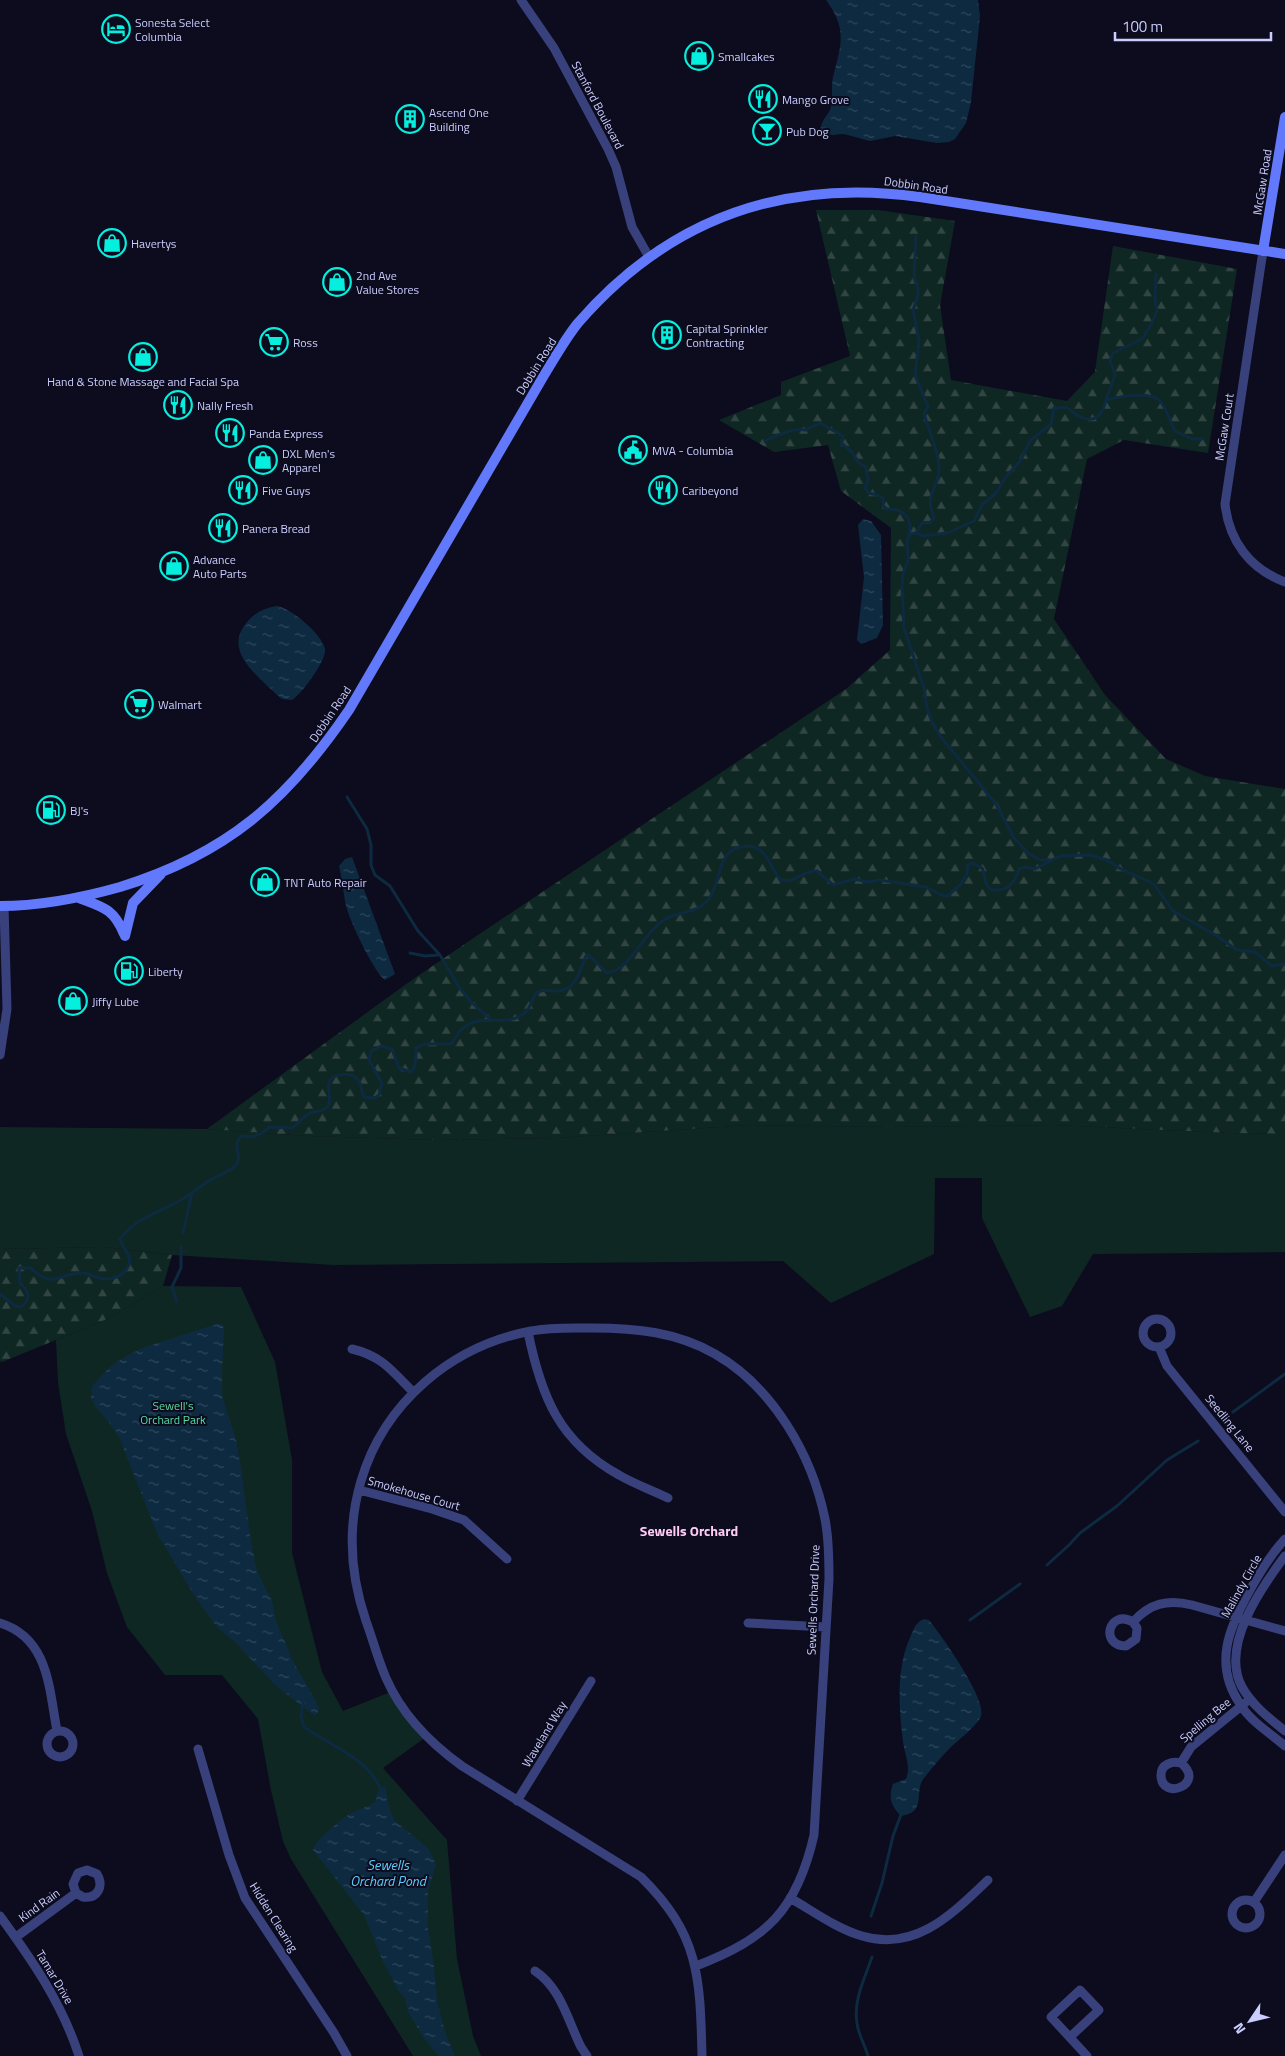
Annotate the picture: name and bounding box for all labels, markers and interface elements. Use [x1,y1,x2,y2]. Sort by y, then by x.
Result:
scale bar [1115,10,1271,42]
place label: Sonesta Select Columbia [135,13,210,46]
hotel icon: Sonesta Select Columbia [101,14,131,44]
text: 100 m [1122,15,1163,38]
shop icon: Smallcakes [684,41,714,71]
place label: Smallcakes [718,47,775,66]
street label: Stanford Boulevard [567,58,629,152]
restaurant icon: Mango Grove [748,84,778,114]
place label: Mango Grove [782,90,849,109]
place label: Ascend One Building [429,103,489,136]
building icon: Ascend One Building [395,104,425,134]
bar icon: Pub Dog [752,116,782,146]
place label: Pub Dog [786,122,829,141]
street label: McGaw Road [1247,148,1277,216]
street label: Dobbin Road [883,171,949,199]
shop icon: Havertys [97,228,127,258]
place label: Havertys [131,234,177,253]
place label: 2nd Ave Value Stores [356,266,420,299]
shop icon: 2nd Ave Value Stores [322,267,352,297]
place label: Capital Sprinkler Contracting [686,319,768,352]
building icon: Capital Sprinkler Contracting [652,320,682,350]
supermarket icon: Ross [259,327,289,357]
place label: Ross [293,333,318,352]
street label: Dobbin Road [511,334,561,398]
shop icon: Hand & Stone Massage and Facial Spa [128,342,158,372]
place label: Hand & Stone Massage and Facial Spa [47,372,239,391]
restaurant icon: Nally Fresh [163,390,193,420]
street label: McGaw Court [1209,391,1239,462]
place label: Nally Fresh [197,396,253,415]
restaurant icon: Panda Express [215,418,245,448]
place label: Panda Express [249,424,324,443]
public building icon: MVA - Columbia [618,435,648,465]
place label: MVA - Columbia [652,441,733,460]
place label: DXL Men's Apparel [282,444,335,477]
shop icon: DXL Men's Apparel [248,445,278,475]
restaurant icon: Five Guys [228,475,258,505]
restaurant icon: Caribeyond [648,475,678,505]
place label: Five Guys [262,481,311,500]
place label: Caribeyond [682,481,738,500]
restaurant icon: Panera Bread [208,513,238,543]
place label: Panera Bread [242,519,310,538]
place label: Advance Auto Parts [193,550,247,583]
shop icon: Advance Auto Parts [159,551,189,581]
street label: Dobbin Road [304,682,356,746]
supermarket icon: Walmart [124,689,154,719]
place label: Walmart [158,695,202,714]
fuel station icon: BJ's [36,795,66,825]
place label: BJ's [70,801,89,820]
shop icon: TNT Auto Repair [250,867,280,897]
place label: TNT Auto Repair [284,873,367,892]
fuel station icon: Liberty [114,956,144,986]
place label: Liberty [148,962,183,981]
shop icon: Jiffy Lube [58,986,88,1016]
place label: Jiffy Lube [92,992,139,1011]
street label: Seedling Lane [1201,1390,1259,1456]
park label: Sewell's Orchard Park [140,1396,206,1429]
street label: Smokehouse Court [366,1471,463,1516]
district label: Sewells Orchard [640,1520,738,1541]
street label: Sewells Orchard Drive [802,1545,824,1655]
street label: Malindy Circle [1216,1551,1266,1621]
street label: Spelling Bee [1175,1693,1235,1747]
street label: Waveland Way [517,1697,571,1771]
water label: Sewells Orchard Pond [350,1854,428,1891]
street label: Hidden Clearing [245,1878,303,1956]
street label: Kind Rain [14,1883,64,1927]
street label: Tamar Drive [31,1946,79,2008]
north arrow [1225,1996,1275,2046]
text: N [1228,2019,1250,2039]

